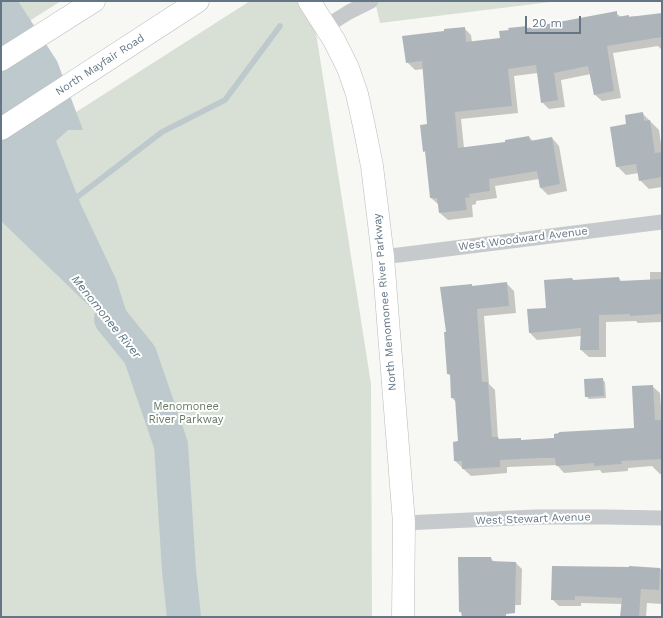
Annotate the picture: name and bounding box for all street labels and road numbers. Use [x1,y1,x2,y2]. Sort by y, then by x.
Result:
street label: North Mayfair Road [53,31,147,99]
street label: North Menomonee River Parkway [371,213,399,391]
street label: West Woodward Avenue [458,225,588,253]
street label: West Stewart Avenue [475,510,591,528]

